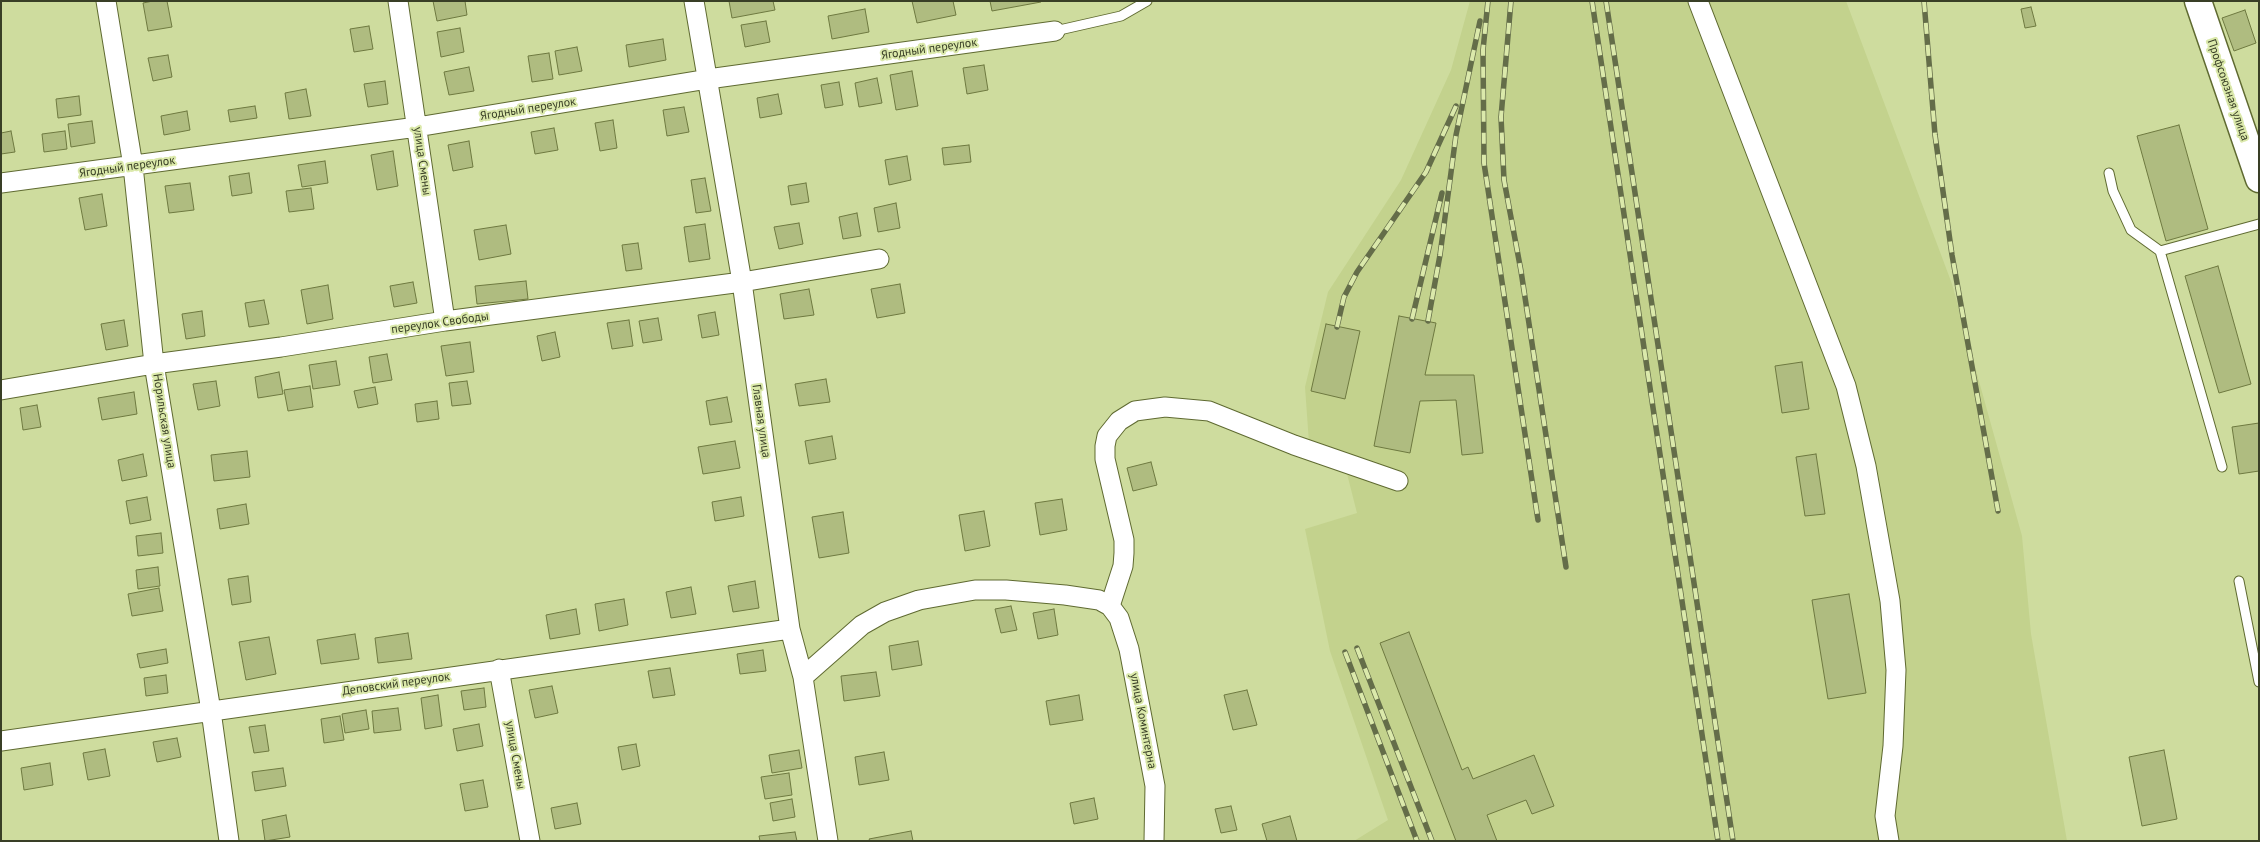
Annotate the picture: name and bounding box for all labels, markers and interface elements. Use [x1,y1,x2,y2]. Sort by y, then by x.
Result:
street label: Ягодный переулок [880,35,978,63]
street label: Профсоюзная улица [2204,37,2252,143]
street label: Ягодный переулок [479,94,577,124]
street label: улица Смены [410,126,434,196]
street label: Ягодный переулок [78,153,176,181]
street label: переулок Свободы [390,309,490,337]
street label: Норильская улица [149,373,179,469]
street label: Главная улица [749,383,773,459]
street label: Деповский переулок [341,669,451,699]
street label: улица Коминтерна [1127,672,1159,770]
street label: улица Смены [502,720,528,790]

